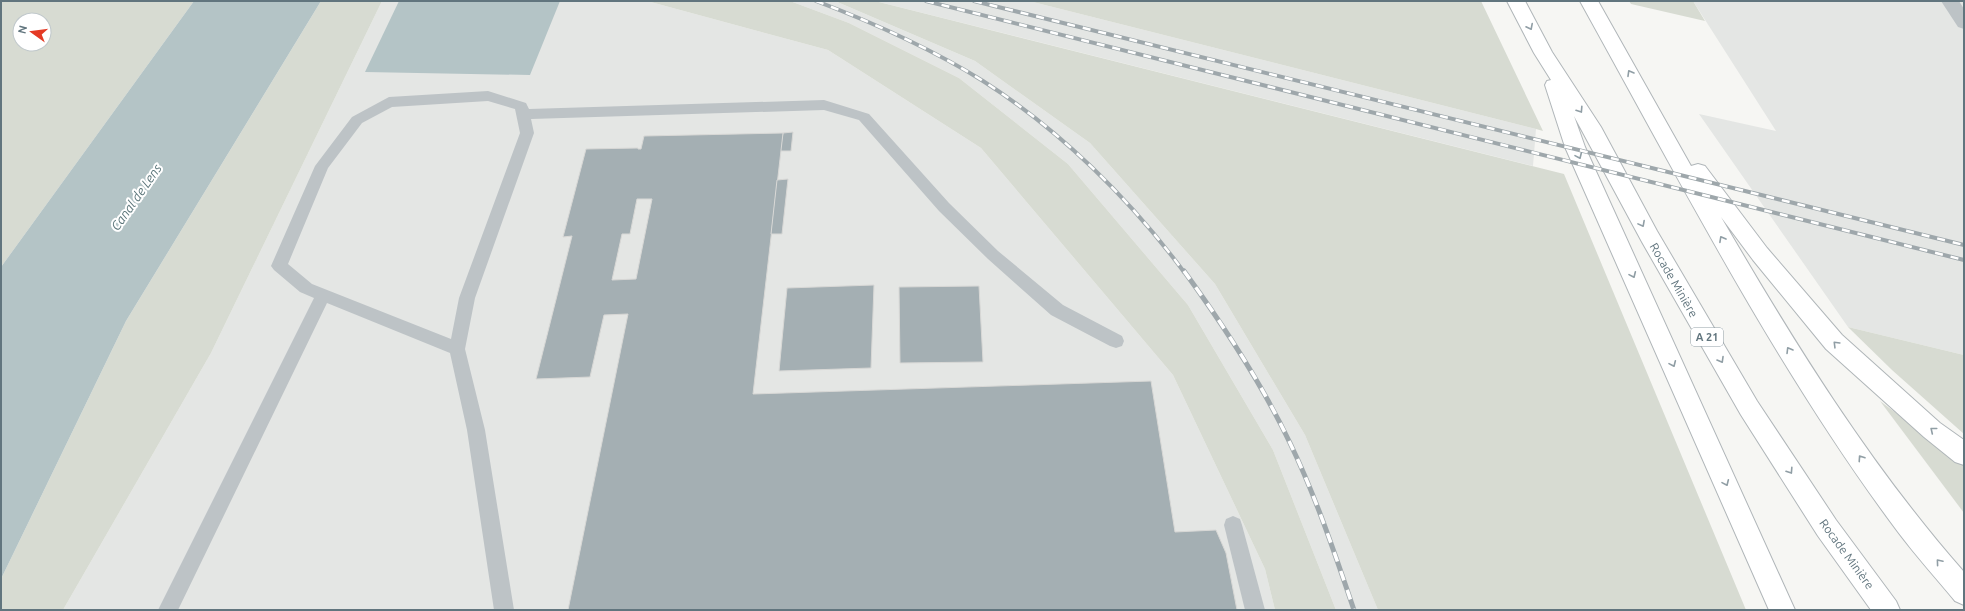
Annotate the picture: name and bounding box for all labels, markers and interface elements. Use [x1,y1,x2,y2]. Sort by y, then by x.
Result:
north arrow [12,12,52,52]
one-way arrow [1525,23,1533,30]
text: N [15,24,29,35]
one-way arrow [1627,70,1634,77]
one-way arrow [1575,105,1582,112]
one-way arrow [1574,152,1582,160]
water label: Canal de Lens [108,161,164,233]
one-way arrow [1637,219,1645,227]
one-way arrow [1720,236,1727,243]
street label: Rocade Minière [1647,241,1701,319]
one-way arrow [1628,270,1636,278]
road number: A 21 [1691,328,1723,346]
one-way arrow [1833,341,1841,348]
one-way arrow [1786,348,1793,355]
one-way arrow [1717,356,1724,363]
one-way arrow [1668,359,1676,367]
one-way arrow [1930,428,1937,435]
one-way arrow [1859,456,1866,463]
one-way arrow [1785,467,1793,474]
one-way arrow [1721,478,1729,486]
street label: Rocade Minière [1817,516,1877,592]
one-way arrow [1937,560,1944,567]

